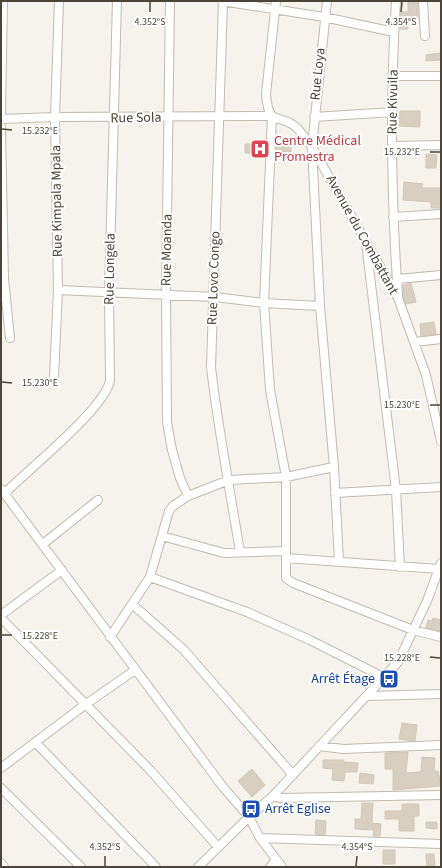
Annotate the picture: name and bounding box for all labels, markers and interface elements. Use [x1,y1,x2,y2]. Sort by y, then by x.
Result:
text: 4.352°S [134,15,166,29]
text: 4.354°S [385,15,417,29]
street label: Rue Loya [305,47,331,101]
street label: Rue Kivuila [382,69,404,135]
street label: Rue Sola [110,108,162,128]
text: 15.232°E [22,124,58,138]
place label: Centre Médical Promestra [274,131,361,167]
hospital icon: Centre Médical Promestra [249,138,271,160]
street label: Rue Kimpala Mpala [46,145,68,257]
text: 15.232°E [384,145,420,159]
street label: Avenue du Combattant [321,172,403,299]
street label: Rue Moanda [156,214,178,286]
street label: Rue Lovo Congo [202,231,226,325]
street label: Rue Longela [99,233,121,305]
text: 15.230°E [22,376,58,390]
text: 15.230°E [384,398,420,412]
text: 15.228°E [22,629,58,643]
text: 15.228°E [384,651,420,665]
bus stop icon: Arrêt Étage [378,668,400,690]
place label: Arrêt Étage [311,669,375,689]
bus stop icon: Arrêt Eglise [240,798,262,820]
place label: Arrêt Eglise [265,799,331,819]
text: 4.352°S [89,840,121,854]
text: 4.354°S [341,840,373,854]

